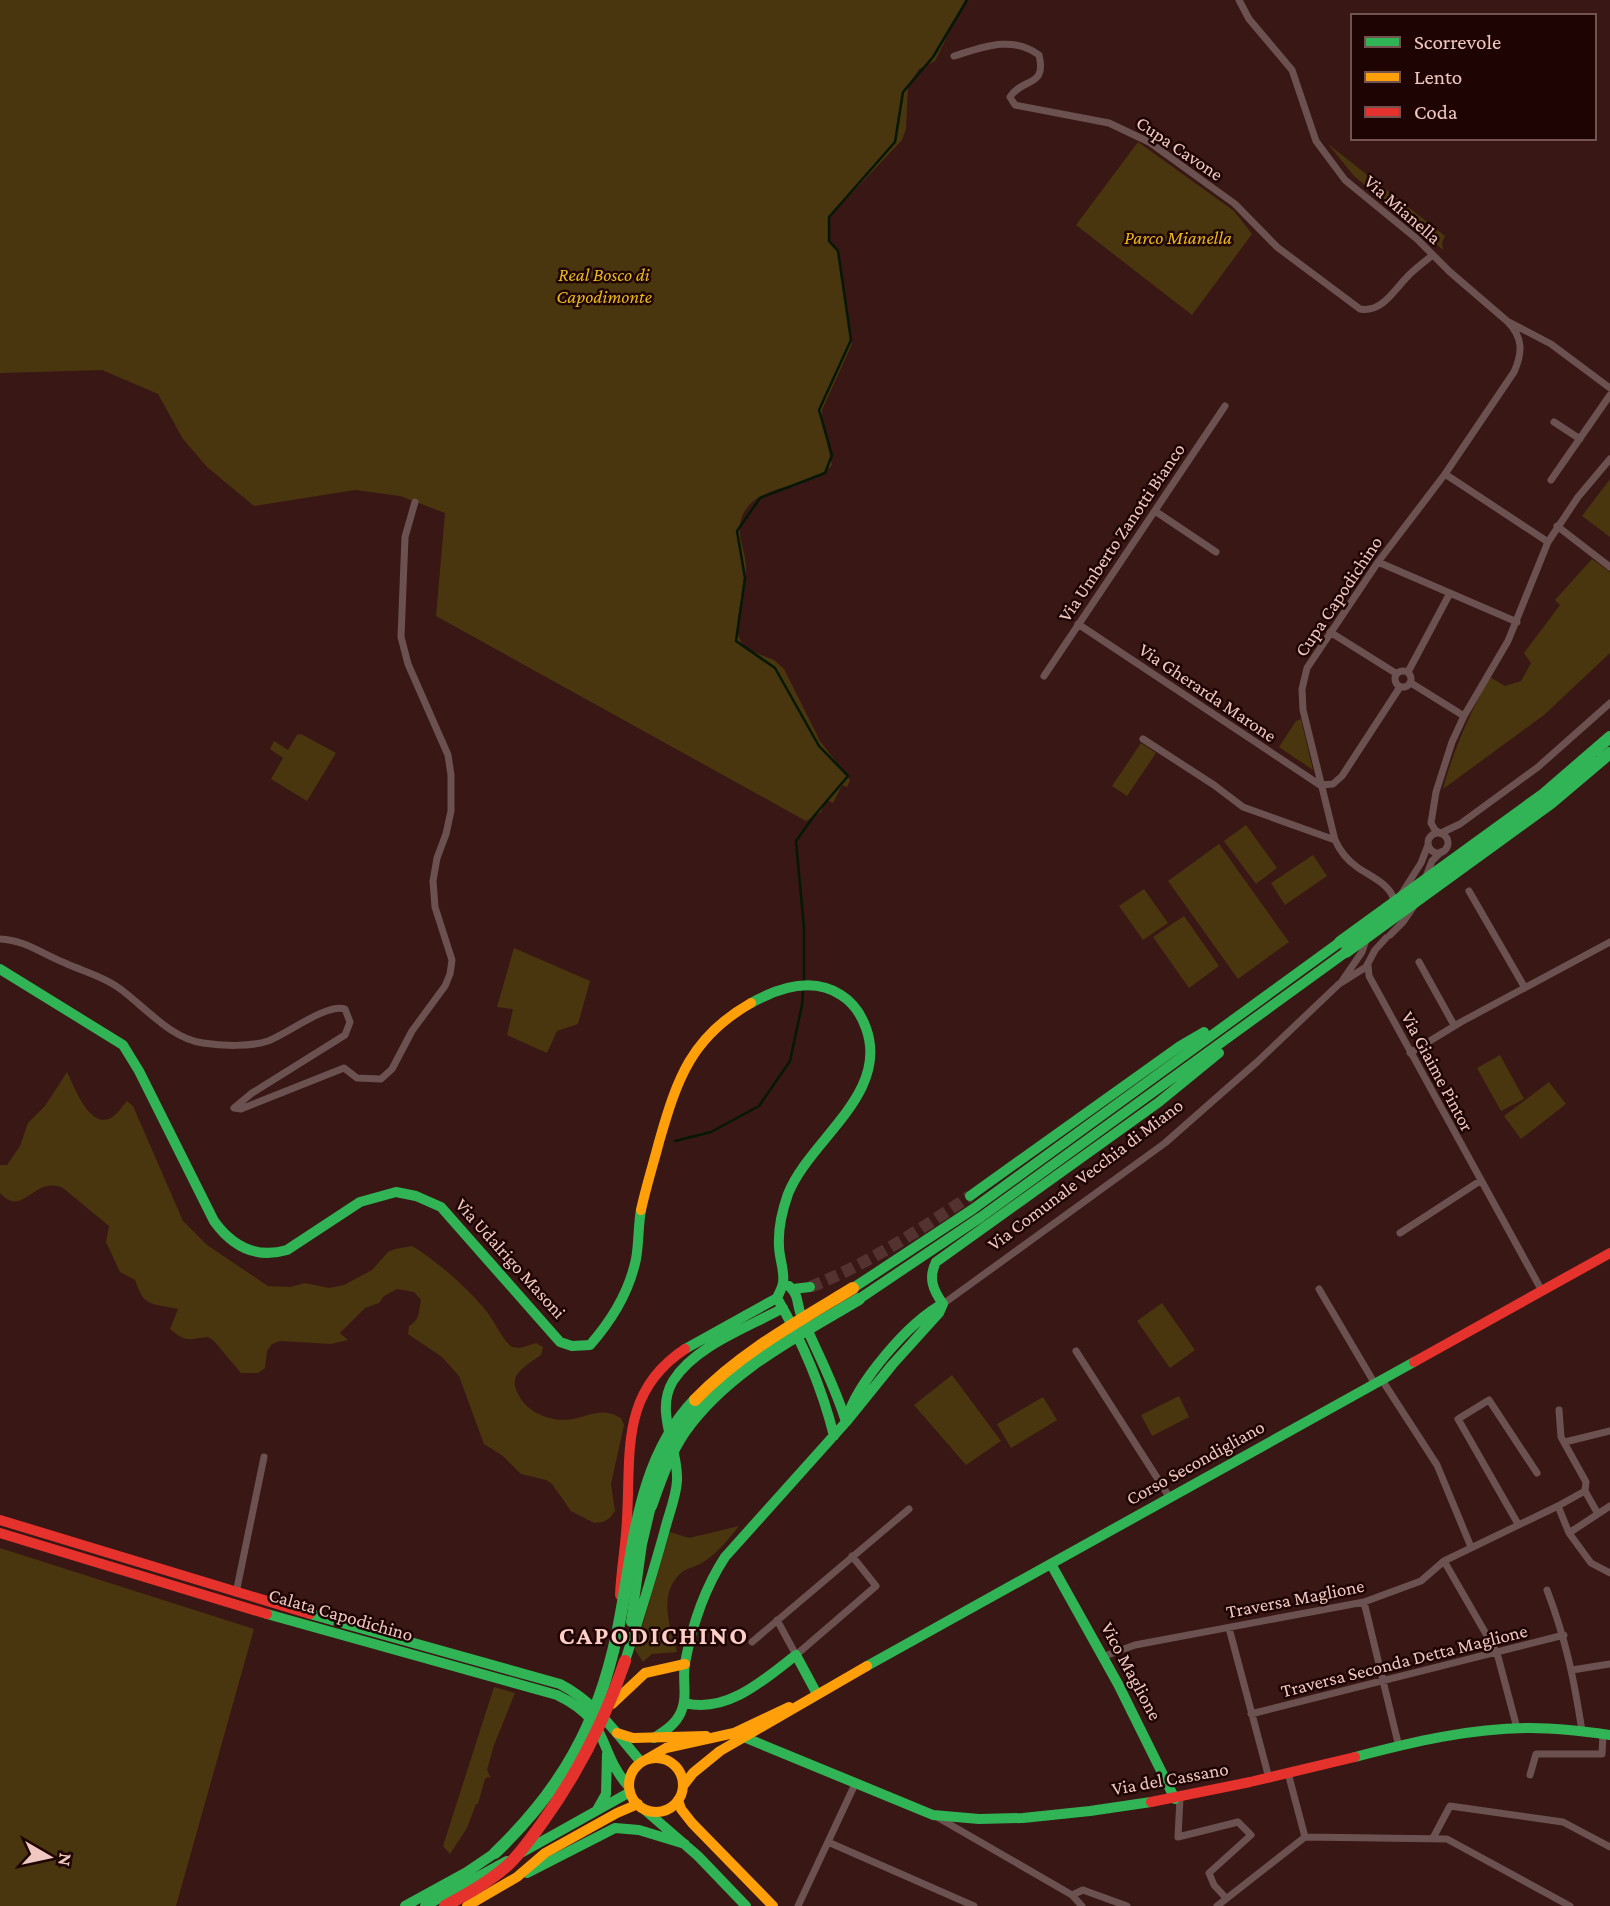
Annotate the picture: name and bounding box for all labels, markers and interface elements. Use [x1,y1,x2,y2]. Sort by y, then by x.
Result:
legend [1351,14,1596,140]
text: Scorrevole [1414,30,1501,54]
text: Lento [1414,65,1462,89]
text: Coda [1414,100,1458,124]
street label: Cupa Cavone [1132,112,1227,185]
street label: Via Mianella [1360,170,1445,249]
park label: Parco Mianella [1124,227,1232,248]
park label: Real Bosco di Capodimonte [556,264,652,307]
street label: Via Umberto Zanotti Bianco [1054,439,1189,625]
street label: Cupa Capodichino [1290,532,1386,660]
street label: Via Gherarda Marone [1135,639,1280,746]
street label: Via Giaime Pintor [1397,1008,1478,1135]
street label: Via Comunale Vecchia di Miano [984,1094,1187,1255]
street label: Via Udalrigo Masoni [451,1194,570,1323]
street label: Corso Secondigliano [1122,1416,1268,1509]
street label: Traversa Maglione [1224,1575,1366,1622]
street label: Calata Capodichino [266,1584,415,1645]
street label: Vico Maglione [1097,1619,1166,1724]
street label: Traversa Seconda Detta Maglione [1279,1620,1530,1701]
district label: CAPODICHINO [559,1621,749,1650]
street label: Via del Cassano [1110,1758,1230,1799]
north arrow [14,1822,84,1892]
text: N [54,1852,77,1868]

